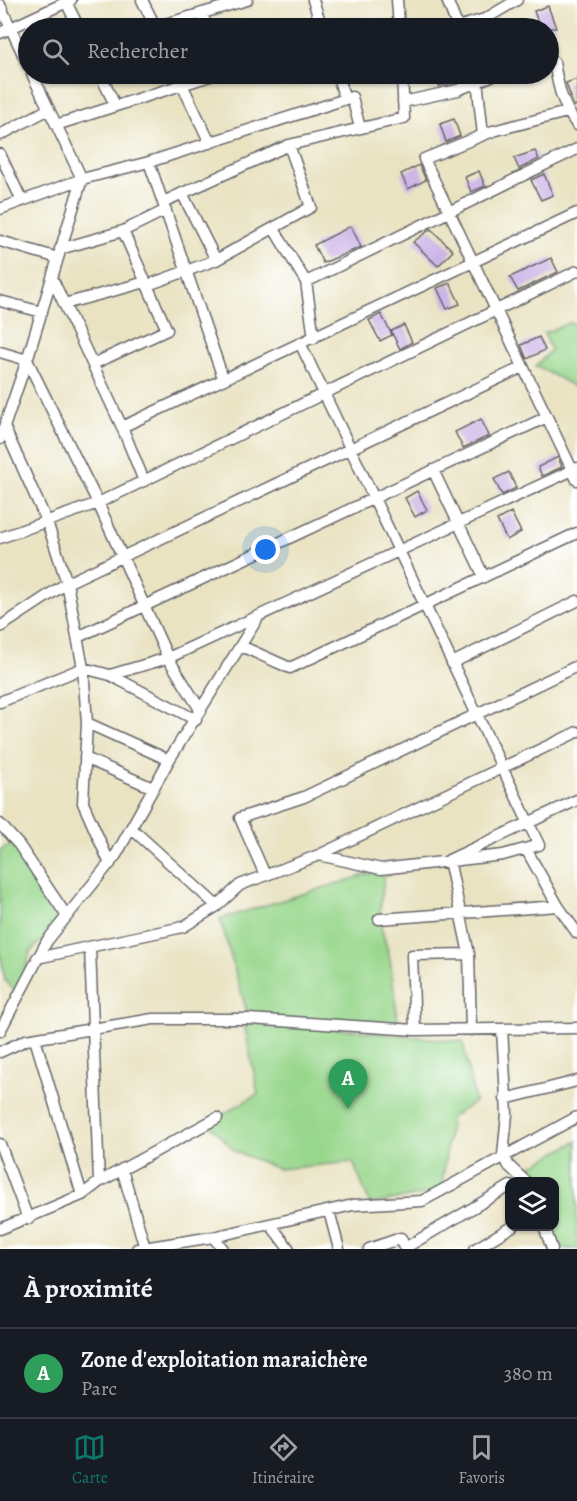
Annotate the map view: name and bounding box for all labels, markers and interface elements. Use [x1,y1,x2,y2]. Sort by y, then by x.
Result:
search box [18,18,559,84]
icon: search [39,35,72,68]
text: Rechercher [87,36,188,66]
your location [251,535,280,564]
pin: A [328,1060,368,1109]
map controls [505,1177,559,1231]
button: layers [505,1177,559,1231]
text: À proximité [24,1271,153,1306]
text: Zone d'exploitation maraichère [81,1345,368,1375]
text: A [37,1360,50,1387]
text: 380 m [504,1360,553,1387]
text: Parc [81,1375,117,1402]
tab: Carte [72,1431,108,1489]
tab: Itinéraire [252,1431,315,1489]
tab: Favoris [458,1431,505,1489]

